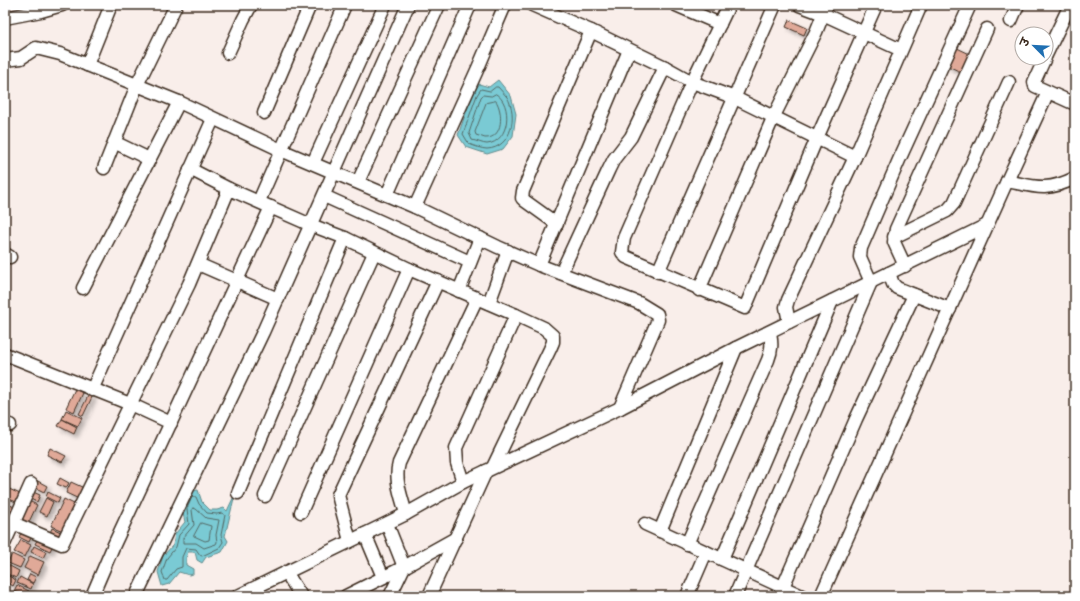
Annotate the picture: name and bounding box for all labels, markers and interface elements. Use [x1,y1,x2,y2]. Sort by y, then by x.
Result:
north arrow [1014,26,1054,66]
text: उ [1017,34,1033,49]

